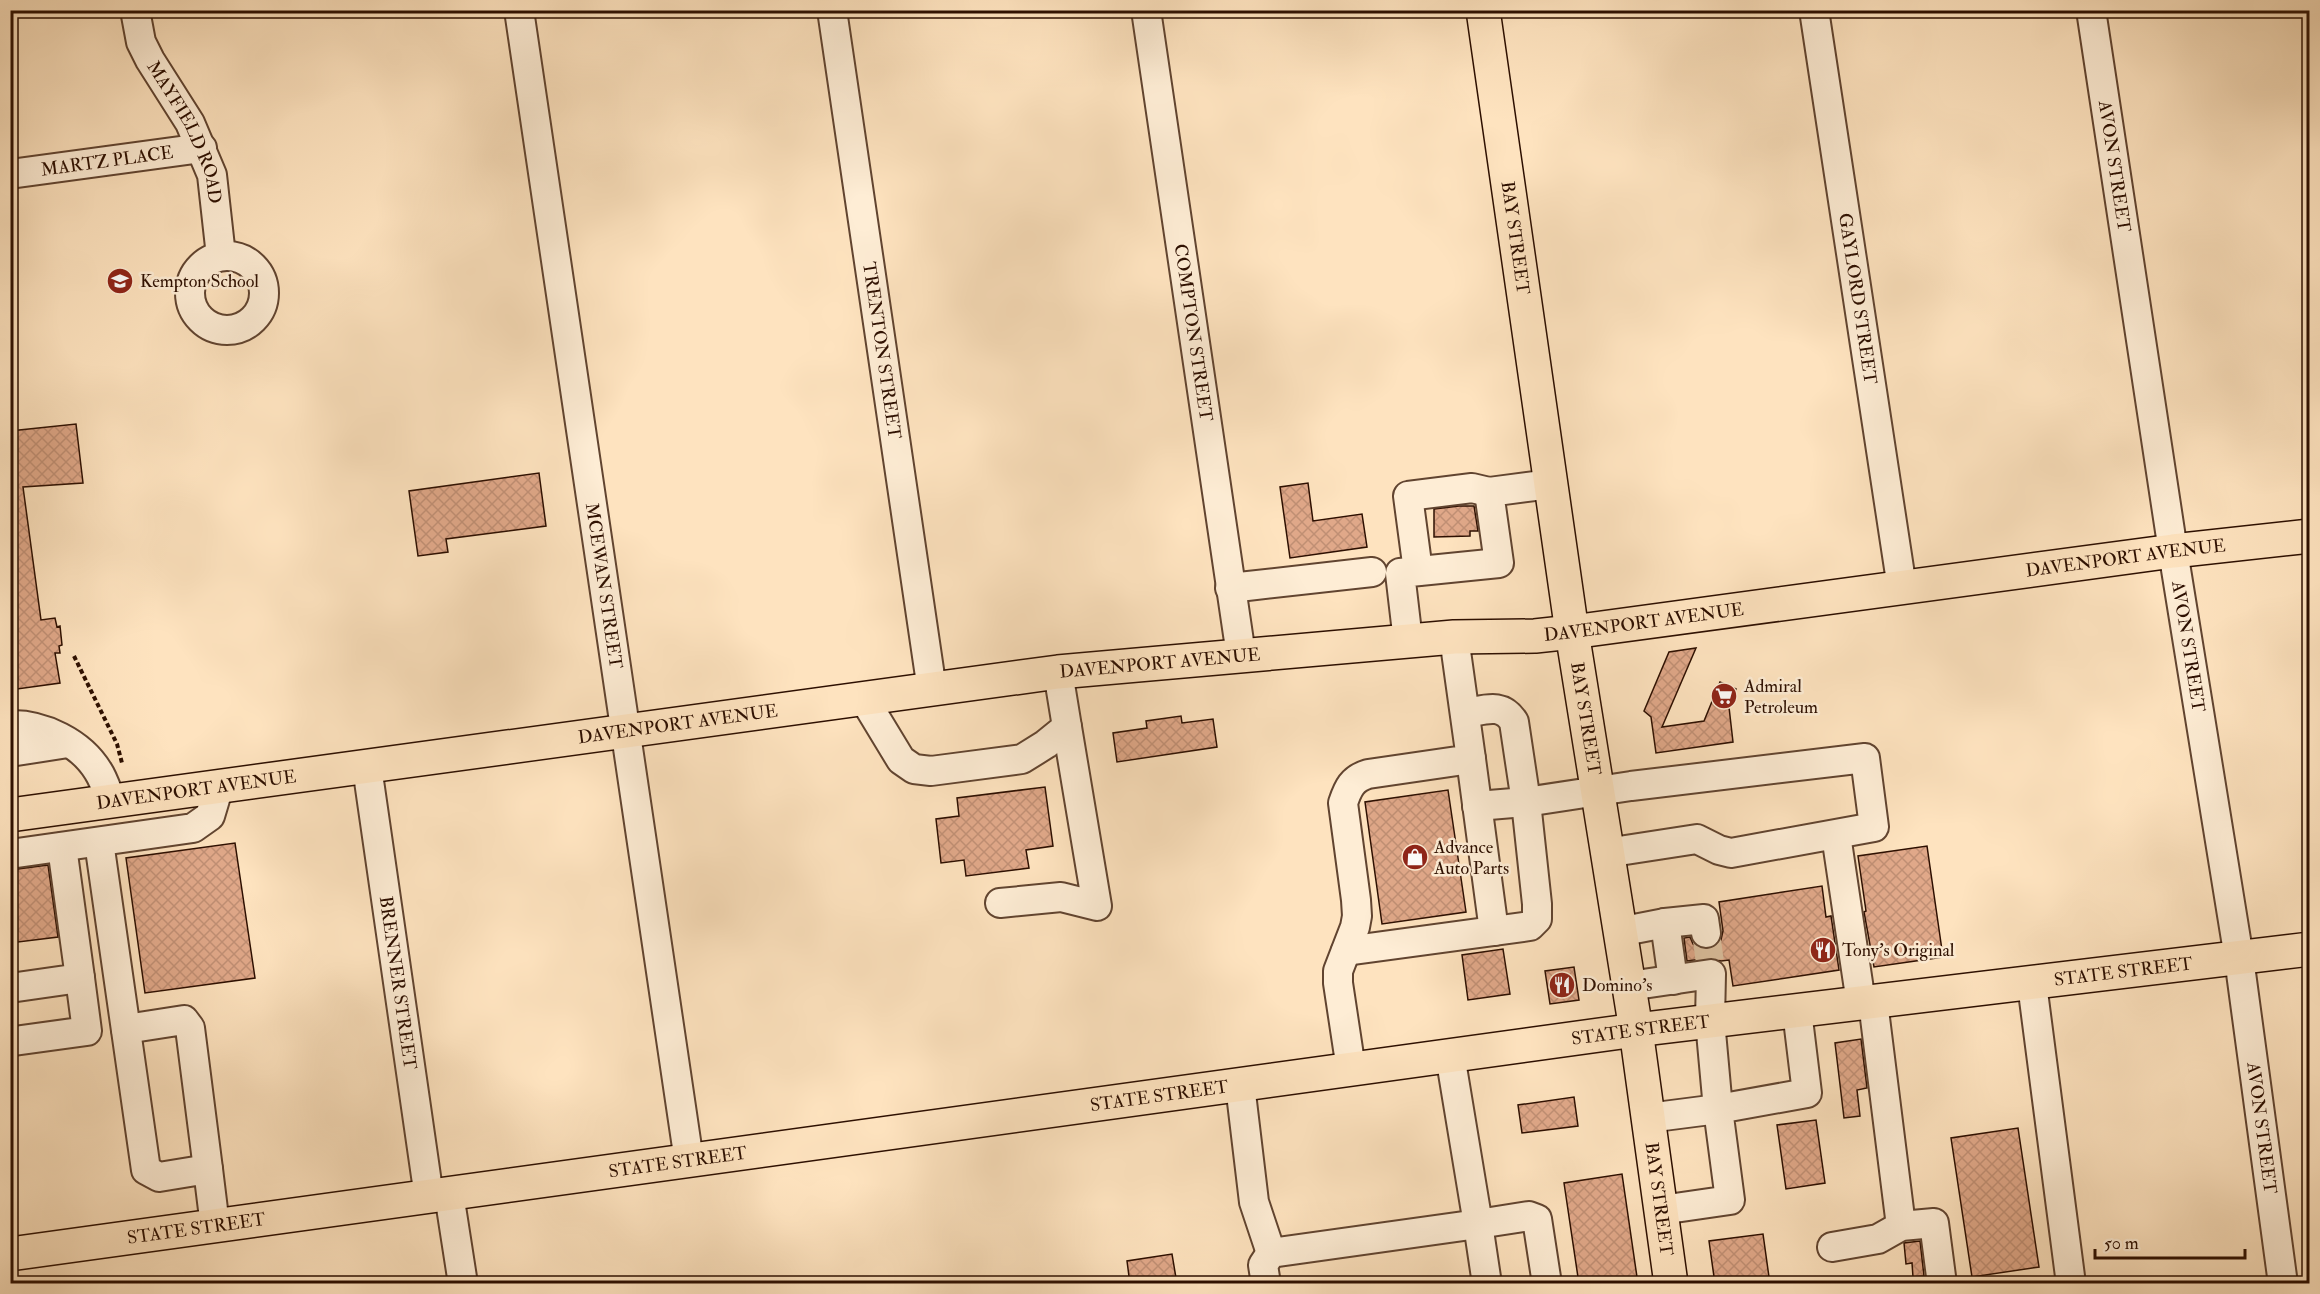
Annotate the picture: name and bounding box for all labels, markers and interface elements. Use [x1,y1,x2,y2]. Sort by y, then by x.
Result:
street label: MAYFIELD ROAD [141,57,226,205]
street label: AVON STREET [2093,98,2136,234]
street label: MARTZ PLACE [40,141,175,182]
street label: BAY STREET [1496,179,1535,297]
street label: GAYLORD STREET [1833,211,1882,387]
street label: COMPTON STREET [1169,242,1218,424]
street label: TRENTON STREET [857,260,906,441]
school or university icon: Kempton School [105,266,135,296]
place label: Kempton School [140,270,259,293]
street label: MCEWAN STREET [580,501,627,671]
street label: DAVENPORT AVENUE [2024,534,2227,583]
street label: AVON STREET [2166,578,2210,715]
street label: DAVENPORT AVENUE [1543,598,1745,647]
street label: DAVENPORT AVENUE [1059,643,1261,684]
street label: BAY STREET [1565,660,1606,778]
place label: Admiral Petroleum [1743,675,1818,719]
supermarket icon: Admiral Petroleum [1709,681,1739,711]
street label: DAVENPORT AVENUE [577,699,779,749]
street label: DAVENPORT AVENUE [95,765,298,815]
place label: Advance Auto Parts [1433,836,1509,880]
shop icon: Advance Auto Parts [1400,842,1430,872]
street label: BRENNER STREET [374,895,422,1072]
restaurant icon: Tony's Original [1808,935,1838,965]
place label: Tony's Original [1842,939,1955,962]
street label: STATE STREET [2053,952,2194,992]
restaurant icon: Domino's [1547,970,1577,1000]
place label: Domino's [1582,974,1652,997]
street label: STATE STREET [1570,1010,1712,1051]
street label: AVON STREET [2241,1060,2282,1196]
street label: STATE STREET [1089,1075,1230,1117]
street label: BAY STREET [1640,1141,1678,1258]
street label: STATE STREET [607,1142,749,1183]
street label: STATE STREET [126,1208,268,1250]
scale bar [2095,1222,2245,1260]
text: 50 m [2104,1232,2139,1255]

